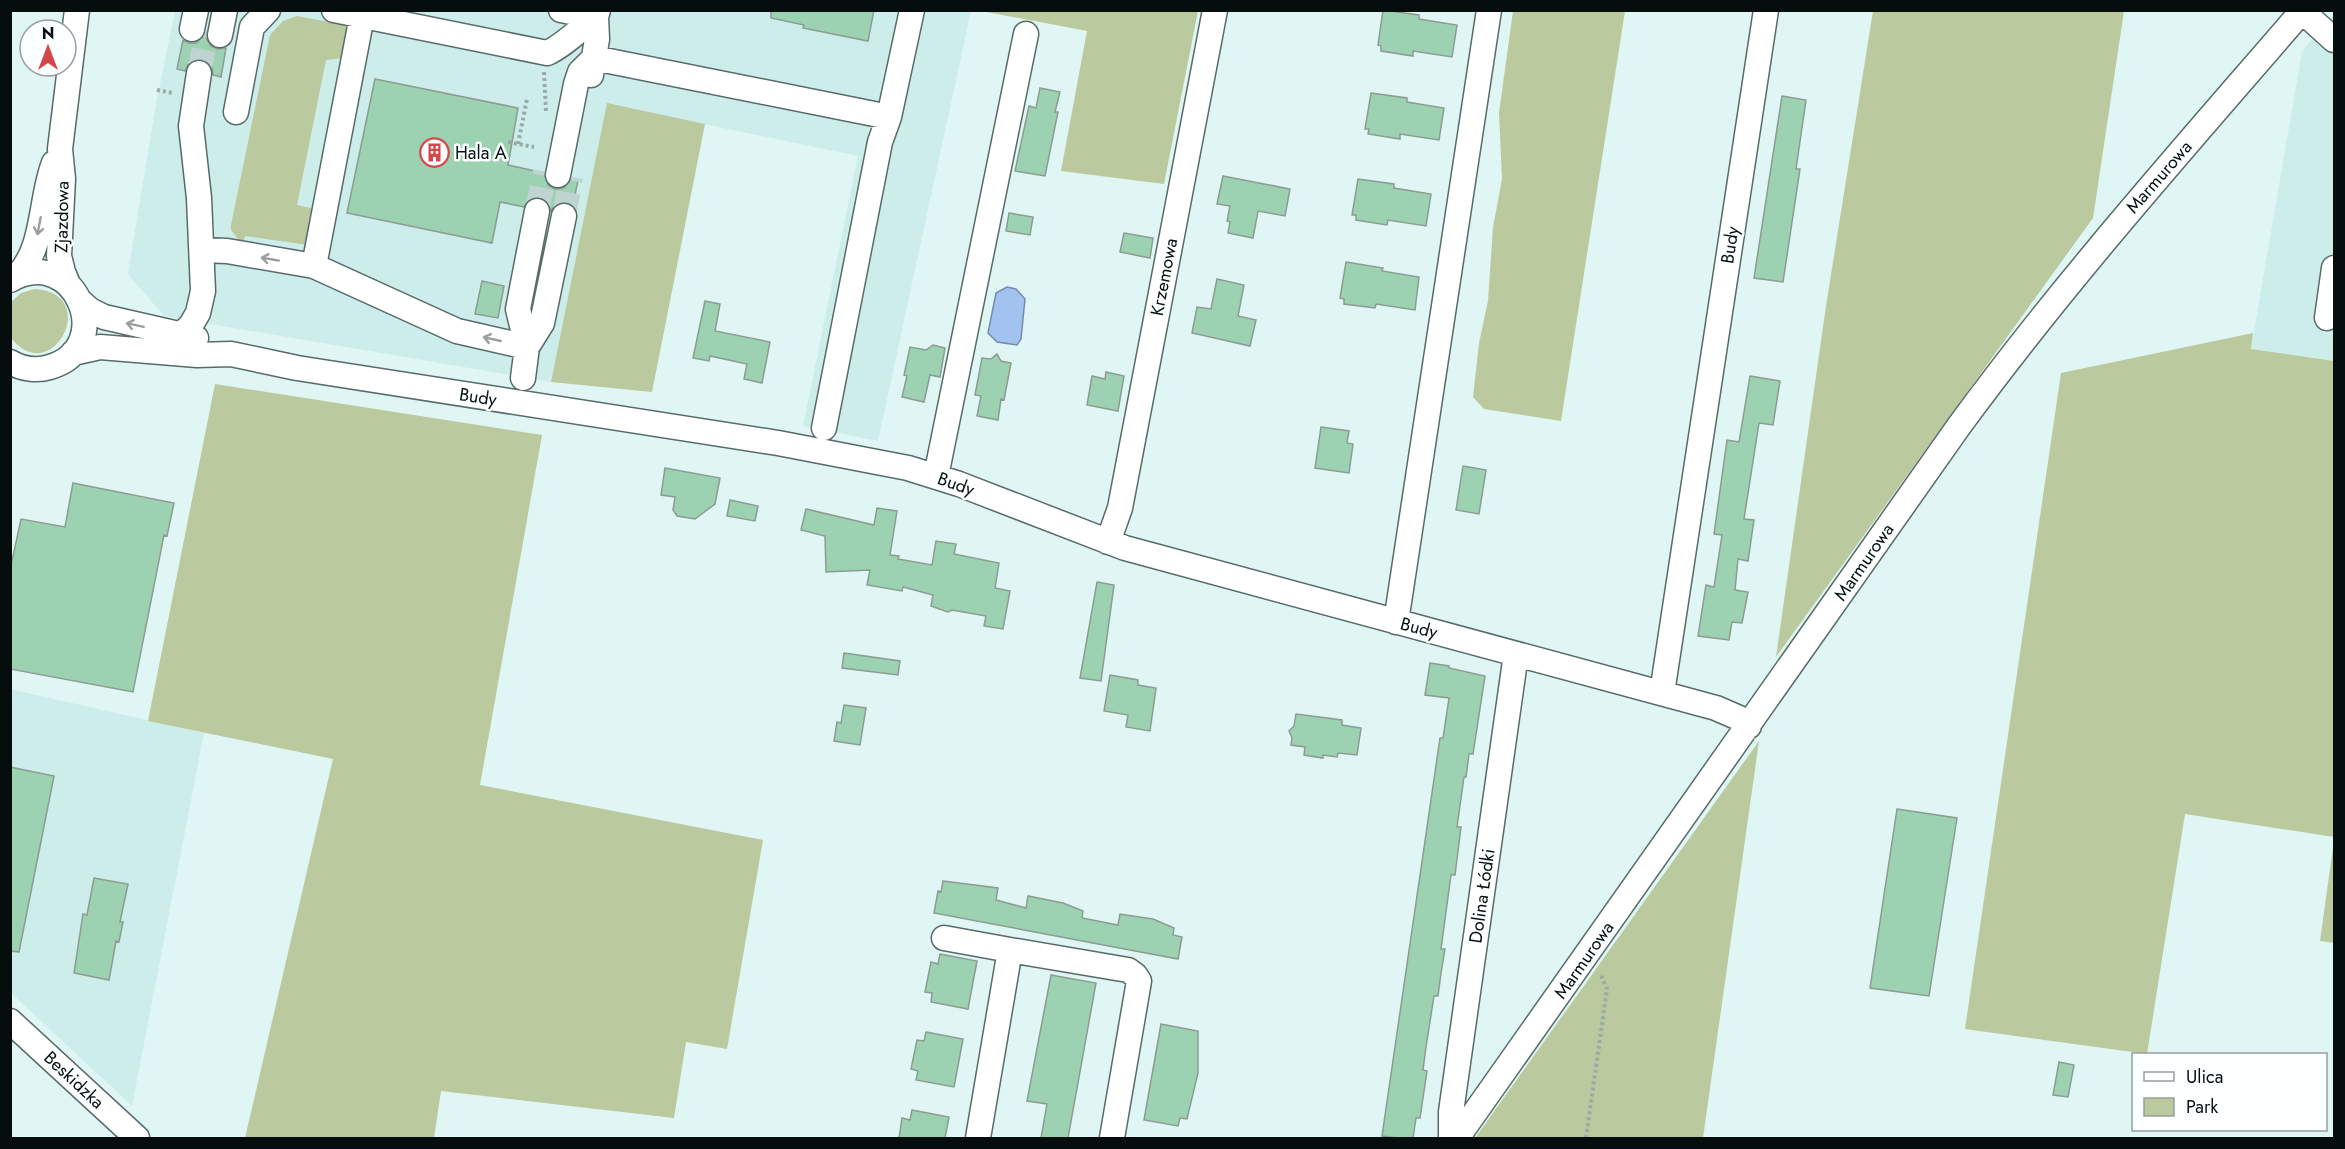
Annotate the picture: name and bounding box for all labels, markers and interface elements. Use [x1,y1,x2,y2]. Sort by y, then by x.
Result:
north arrow [18,18,78,78]
text: N [42,22,54,45]
street label: Marmurowa [2120,135,2198,219]
building icon: Hala A [418,137,450,169]
place label: Hala A [455,140,507,166]
street label: Zjazdowa [48,181,76,253]
one-way arrow [33,215,44,235]
street label: Budy [1714,224,1746,266]
street label: Krzemowa [1144,236,1184,318]
one-way arrow [261,253,281,264]
one-way arrow [126,319,146,330]
one-way arrow [483,332,502,344]
street label: Budy [457,381,499,413]
street label: Budy [934,465,978,503]
street label: Marmurowa [1828,518,1900,606]
street label: Budy [1397,611,1441,645]
street label: Dolina Łódki [1463,847,1501,945]
street label: Marmurowa [1548,916,1620,1004]
street label: Beskidzka [38,1045,110,1115]
legend [2132,1053,2327,1131]
text: Ulica [2186,1064,2223,1090]
text: Park [2186,1094,2218,1120]

